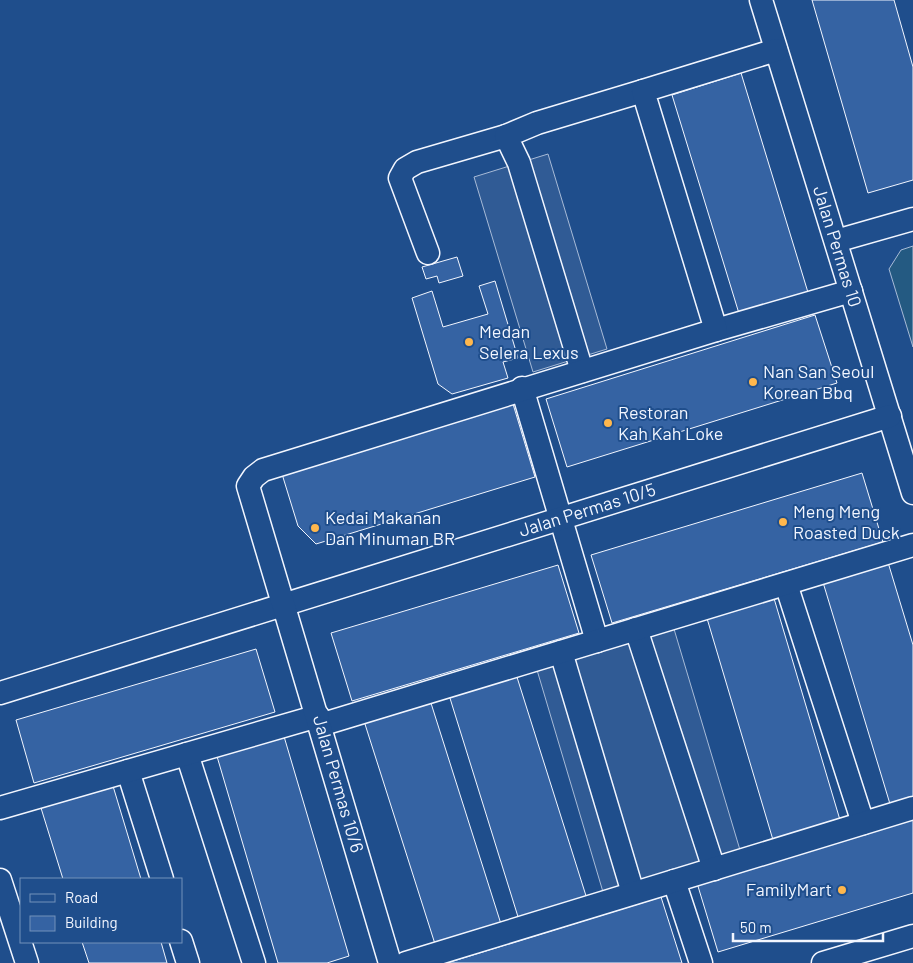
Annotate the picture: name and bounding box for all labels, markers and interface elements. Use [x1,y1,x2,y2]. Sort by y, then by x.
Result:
street label: Jalan Permas 10 [809,183,867,310]
place label: Medan Selera Lexus [479,320,579,363]
marker: Medan Selera Lexus [463,336,475,348]
place label: Nan San Seoul Korean Bbq [763,360,874,403]
marker: Nan San Seoul Korean Bbq [747,376,759,388]
place label: Restoran Kah Kah Loke [618,401,723,444]
marker: Restoran Kah Kah Loke [602,417,614,429]
street label: Jalan Permas 10/5 [516,478,658,541]
place label: Meng Meng Roasted Duck [793,500,900,543]
place label: Kedai Makanan Dan Minuman BR [325,506,455,549]
marker: Meng Meng Roasted Duck [777,516,789,528]
marker: Kedai Makanan Dan Minuman BR [309,522,321,534]
street label: Jalan Permas 10/6 [309,712,369,855]
legend [20,878,182,943]
place label: FamilyMart [746,878,832,900]
marker: FamilyMart [836,884,848,896]
text: Road [65,888,98,906]
scale bar [733,910,883,942]
text: Building [65,913,118,931]
text: 50 m [740,918,772,936]

